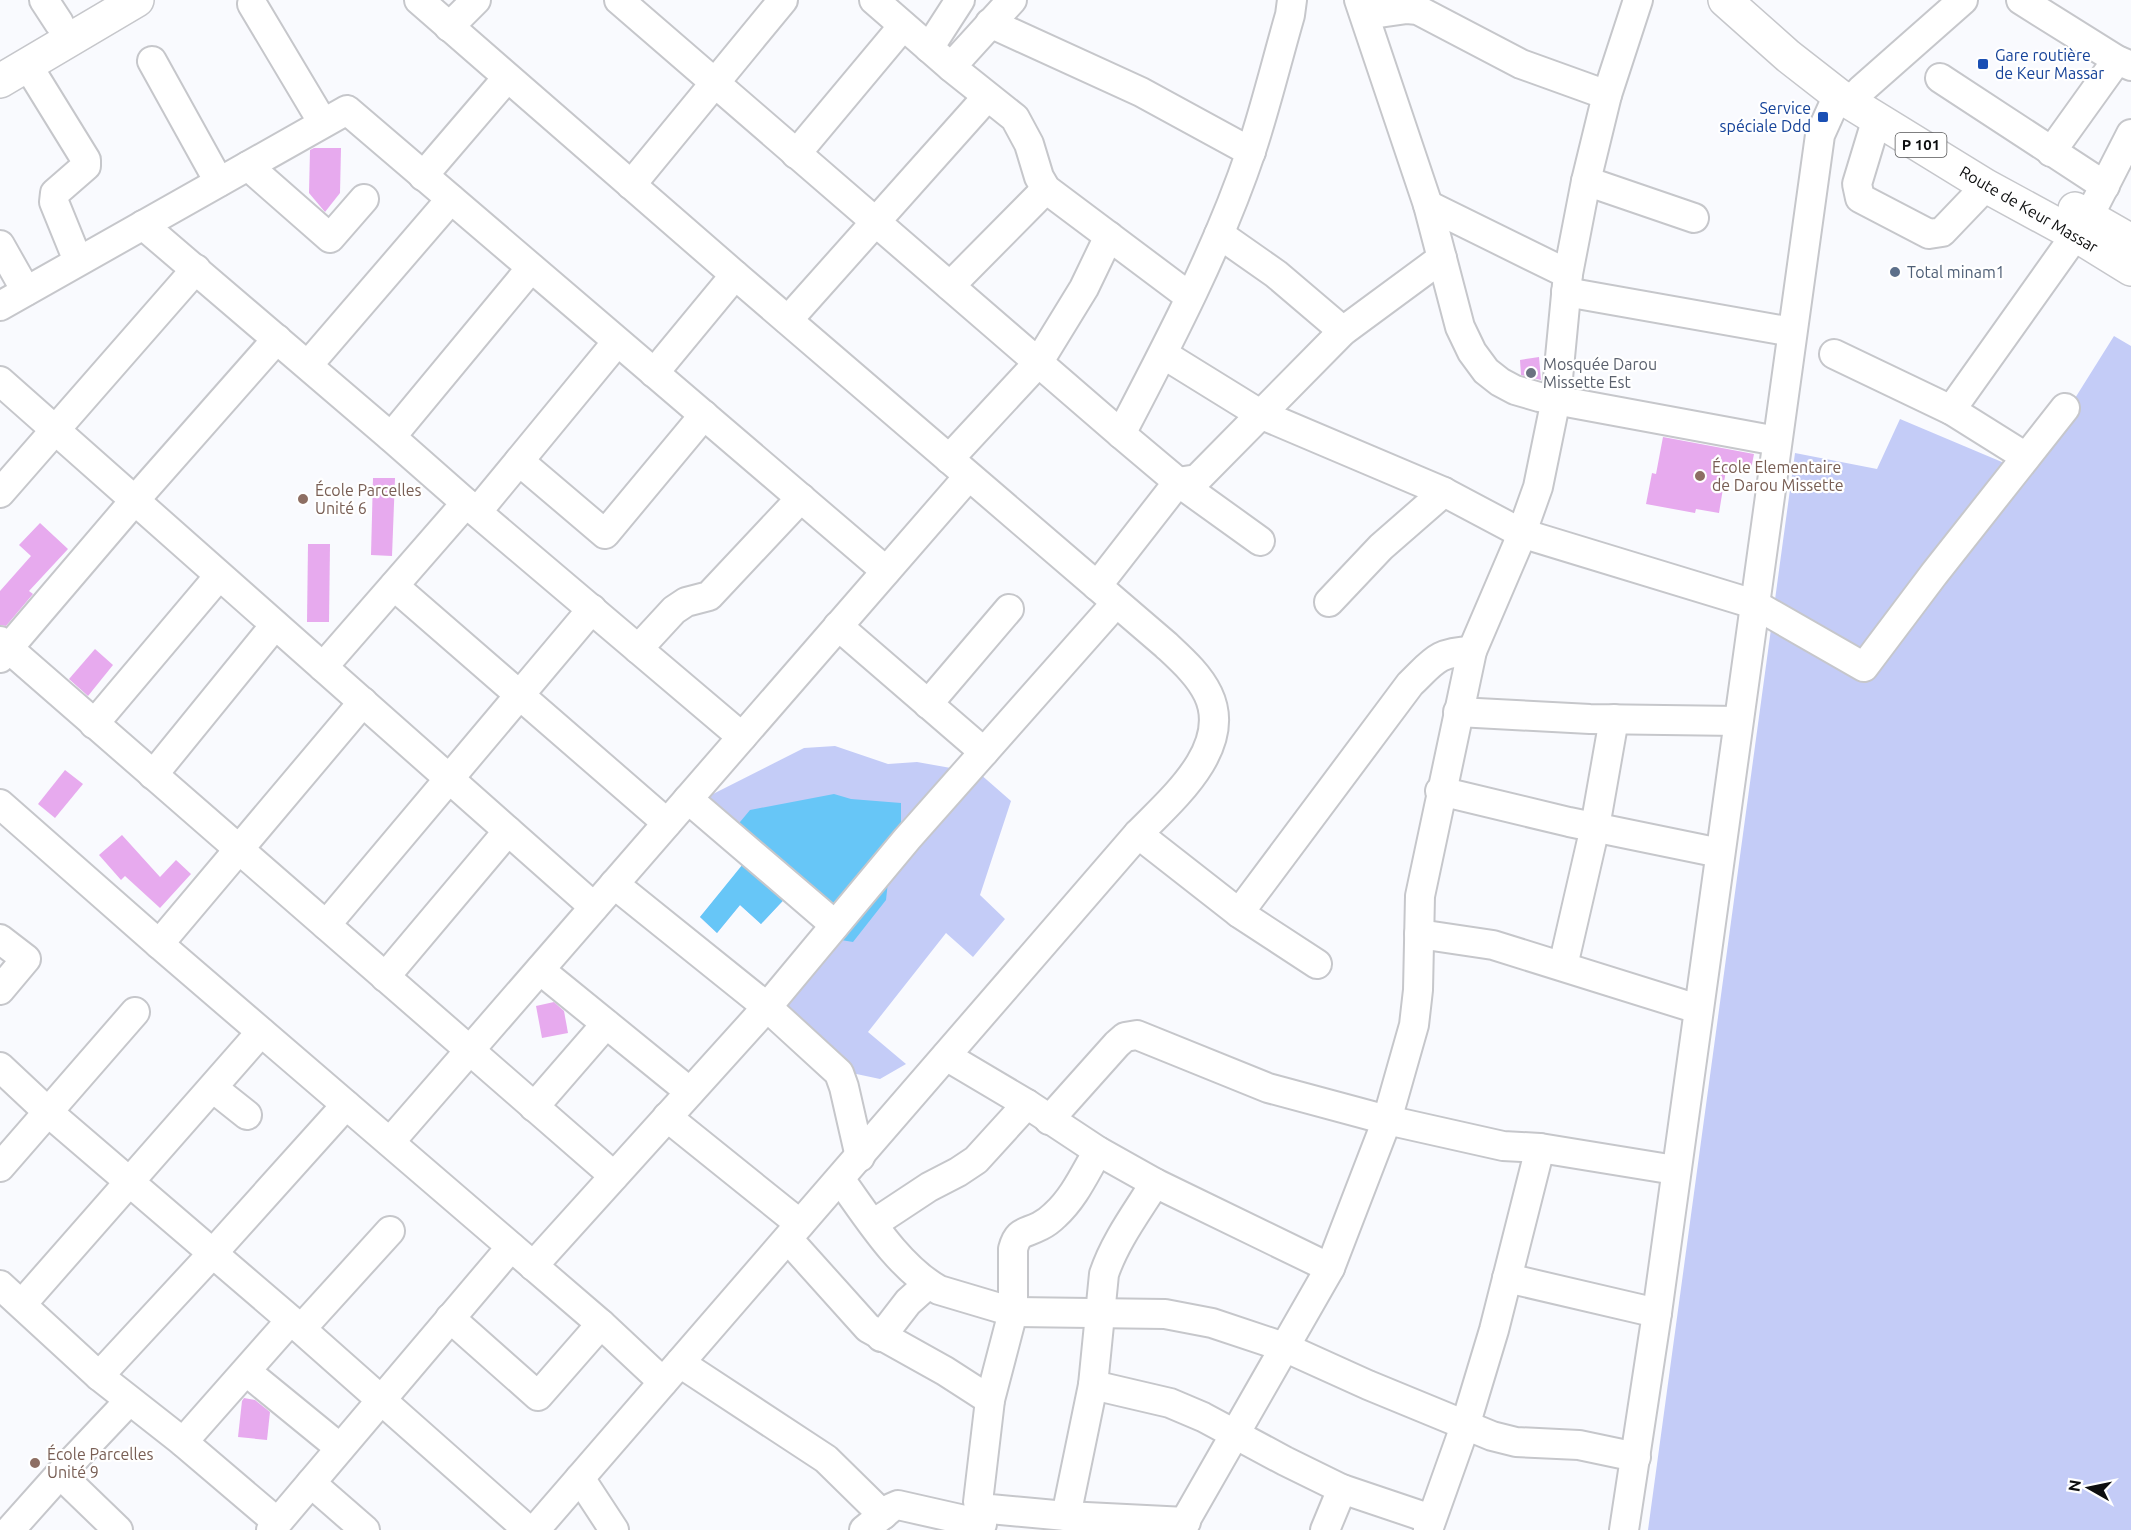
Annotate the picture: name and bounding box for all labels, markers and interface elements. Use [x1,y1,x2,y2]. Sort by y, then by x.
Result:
place label: Gare routière de Keur Massar [1995,46,2104,82]
marker: Gare routière de Keur Massar [1976,57,1990,71]
place label: Service spéciale Ddd [1720,99,1811,135]
marker: Service spéciale Ddd [1816,110,1830,124]
road number: P 101 [1896,133,1946,157]
street label: Route de Keur Massar [1957,162,2101,256]
place label: Total minam1 [1907,263,2005,281]
marker: Total minam1 [1888,265,1902,279]
place label: Mosquée Darou Missette Est [1543,355,1657,391]
marker: Mosquée Darou Missette Est [1524,366,1538,380]
place label: École Elementaire de Darou Missette [1712,456,1843,494]
marker: École Elementaire de Darou Missette [1693,469,1707,483]
place label: École Parcelles Unité 6 [315,479,422,517]
marker: École Parcelles Unité 6 [296,492,310,506]
place label: École Parcelles Unité 9 [47,1443,154,1481]
marker: École Parcelles Unité 9 [28,1456,42,1470]
north arrow [2059,1458,2119,1518]
text: N [2064,1478,2084,1493]

